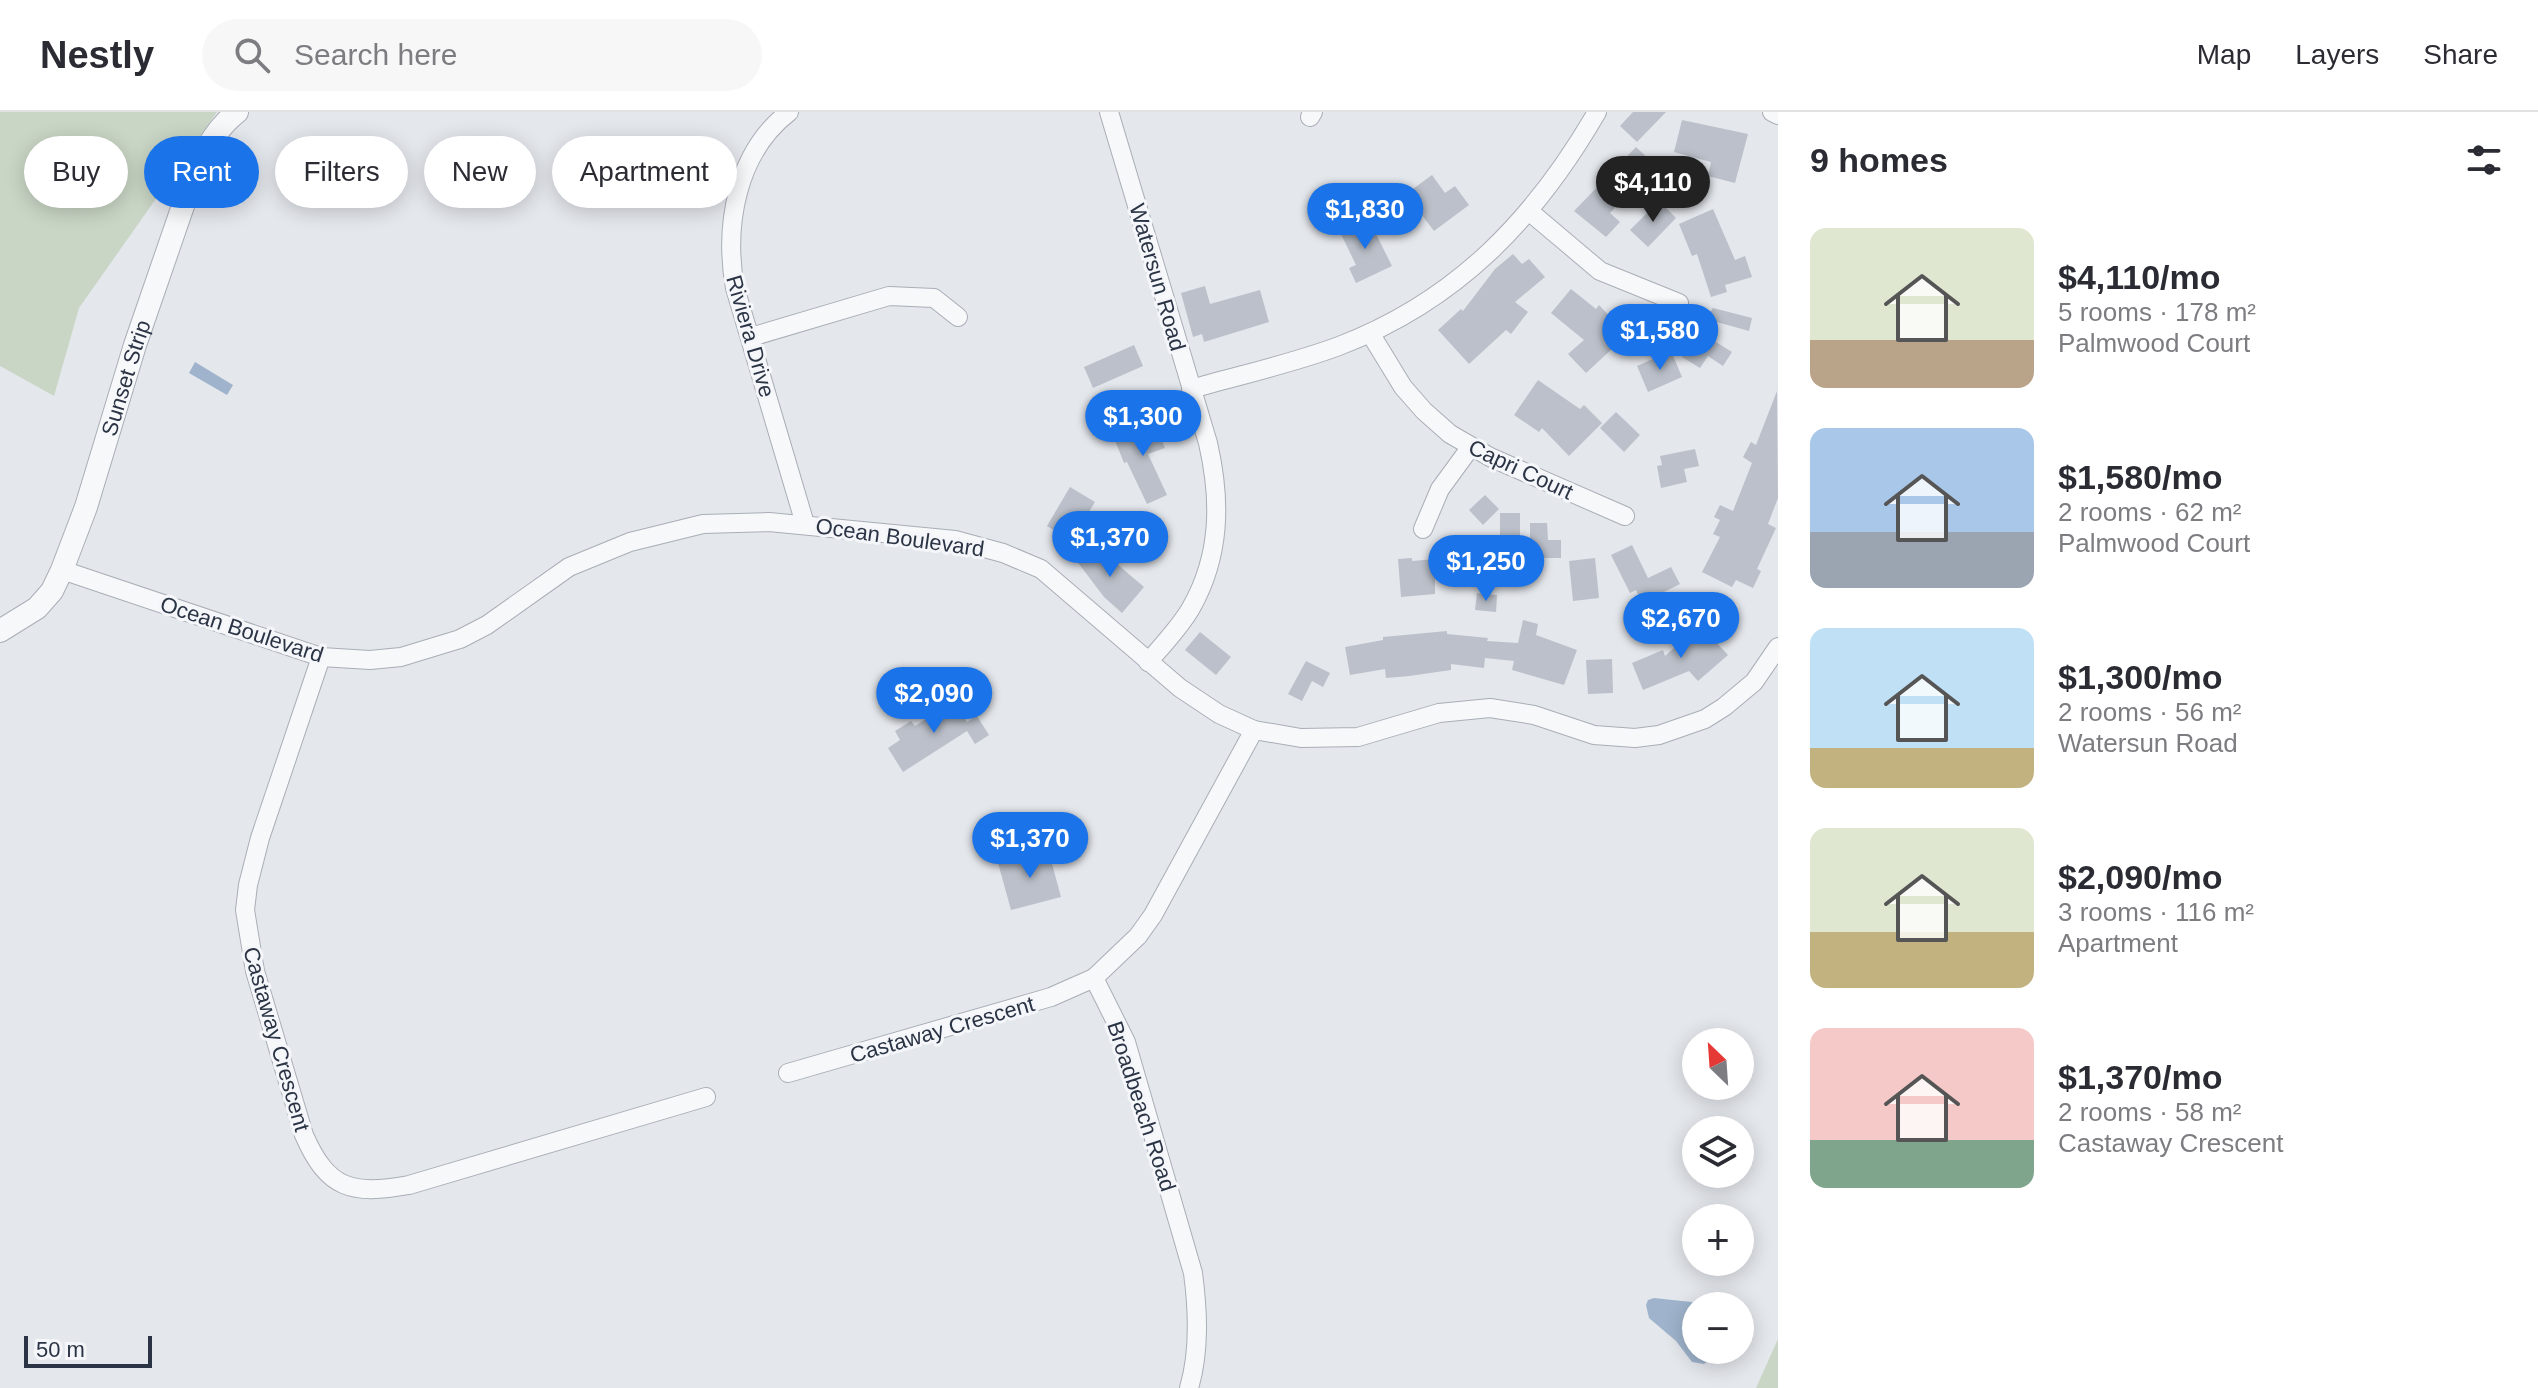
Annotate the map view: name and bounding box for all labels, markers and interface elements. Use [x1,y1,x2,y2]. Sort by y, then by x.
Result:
search box [202,19,762,91]
icon: search [230,33,274,77]
text: Nestly [40,34,154,76]
text: Search here [294,38,458,71]
text: Map [2197,39,2251,70]
text: Layers [2295,39,2379,70]
text: Share [2423,39,2498,70]
chip: Buy [24,136,128,208]
chip: Rent [144,136,259,208]
chip: Filters [275,136,408,208]
chip: New [424,136,536,208]
chip: Apartment [552,136,737,208]
icon: filters [2462,138,2506,182]
text: 9 homes [1810,141,1948,179]
pin: $4,110 [1588,156,1718,224]
text: $4,110 [1614,167,1692,197]
pin: $1,830 [1300,183,1430,251]
text: $1,830 [1325,194,1405,224]
street label: Watersun Road [1125,201,1190,354]
text: $4,110/mo [2058,258,2221,296]
icon: home [1874,260,1970,356]
street label: Riviera Drive [721,272,780,400]
text: 5 rooms · 178 m² [2058,297,2256,327]
pin: $1,580 [1595,304,1725,372]
text: $1,580 [1620,315,1700,345]
street label: Sunset Strip [96,317,156,439]
text: Palmwood Court [2058,328,2250,358]
pin: $1,300 [1078,390,1208,458]
text: $1,300 [1103,401,1183,431]
street label: Capri Court [1465,434,1577,505]
text: $1,580/mo [2058,458,2222,496]
icon: home [1874,460,1970,556]
text: 2 rooms · 62 m² [2058,497,2242,527]
pin: $1,370 [1045,511,1175,579]
street label: Ocean Boulevard [814,513,986,562]
text: $1,370 [1070,522,1150,552]
text: Palmwood Court [2058,528,2250,558]
pin: $1,250 [1421,535,1551,603]
text: $1,250 [1446,546,1526,576]
street label: Ocean Boulevard [157,591,327,668]
pin: $2,670 [1616,592,1746,660]
text: $2,670 [1641,603,1721,633]
text: $1,300/mo [2058,658,2222,696]
icon: home [1874,660,1970,756]
pin: $2,090 [869,667,999,735]
text: $2,090 [894,678,974,708]
text: 2 rooms · 56 m² [2058,697,2242,727]
text: Watersun Road [2058,728,2238,758]
pin: $1,370 [965,812,1095,880]
text: $1,370 [990,823,1070,853]
text: $2,090/mo [2058,858,2222,896]
icon: home [1874,860,1970,956]
text: 3 rooms · 116 m² [2058,897,2254,927]
text: Apartment [2058,928,2178,958]
street label: Castaway Crescent [238,944,315,1134]
street label: Castaway Crescent [847,991,1037,1068]
street label: Broadbeach Road [1102,1018,1181,1194]
north arrow [1682,1028,1754,1100]
map controls [1682,1028,1754,1364]
text: $1,370/mo [2058,1058,2222,1096]
icon: home [1874,1060,1970,1156]
text: 2 rooms · 58 m² [2058,1097,2242,1127]
button: layers [1682,1116,1754,1188]
text: Castaway Crescent [2058,1128,2283,1158]
button: + [1682,1204,1754,1276]
button: − [1682,1292,1754,1364]
scale bar [24,1332,152,1368]
text: 50 m [36,1337,85,1362]

